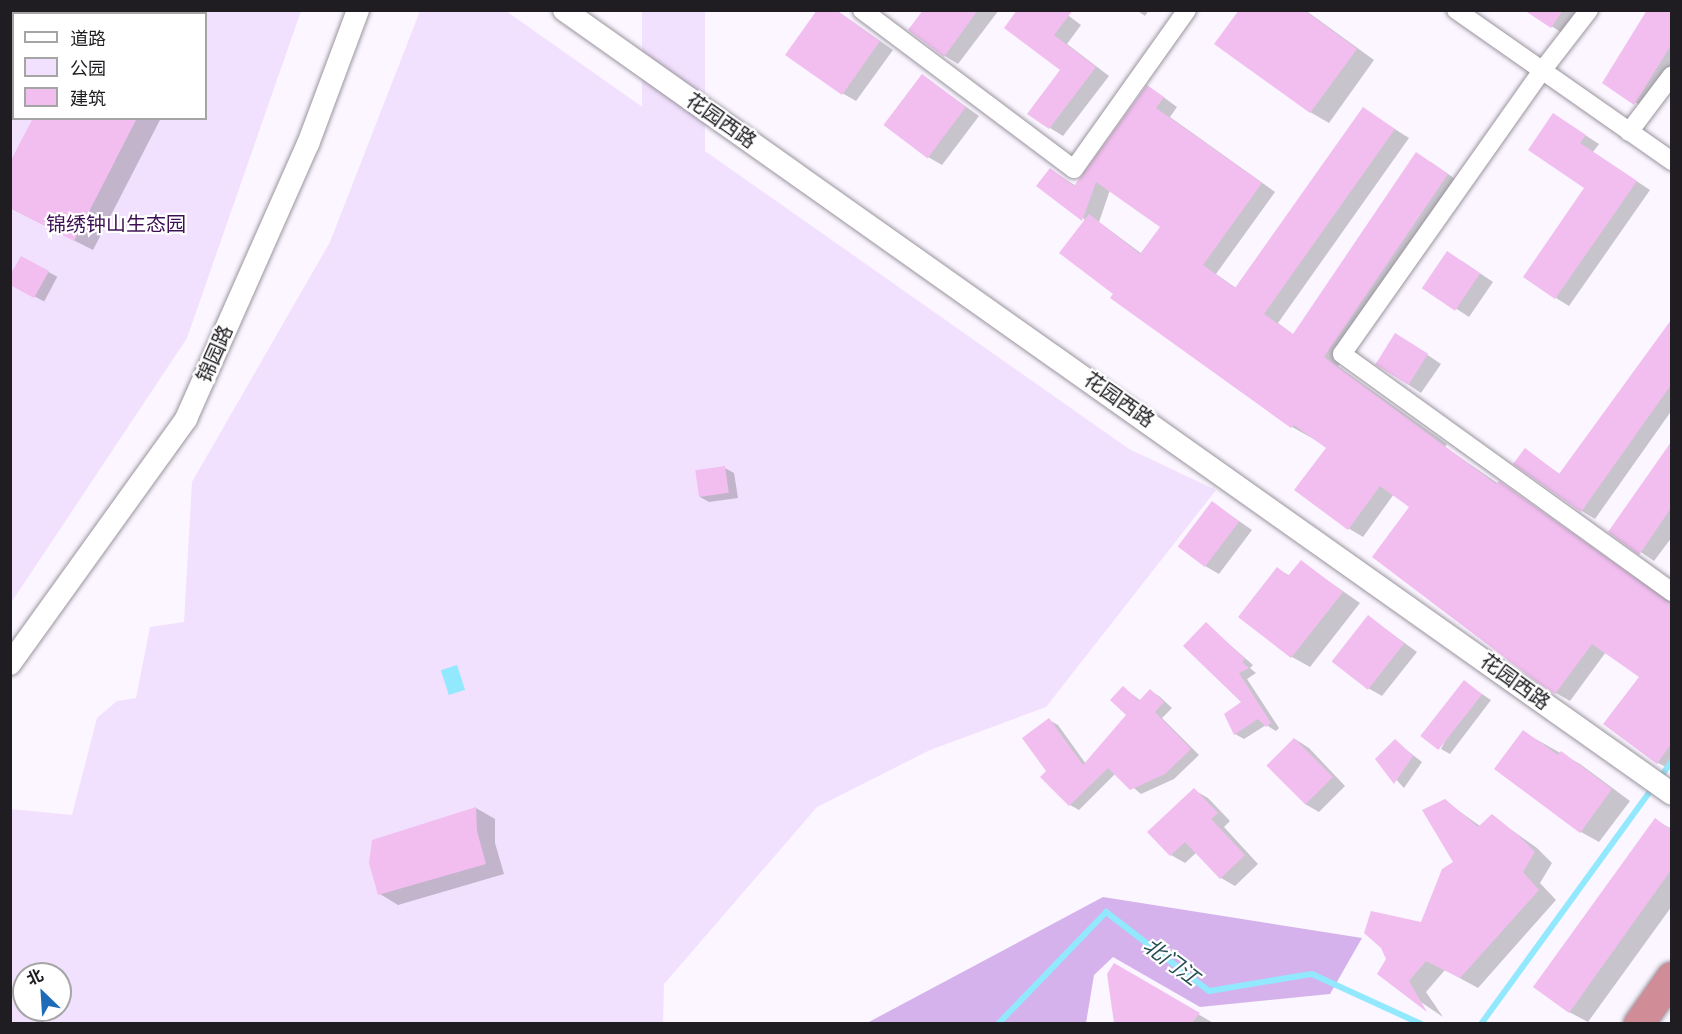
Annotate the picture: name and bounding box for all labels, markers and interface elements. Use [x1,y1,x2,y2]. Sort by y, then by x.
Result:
legend [12,12,207,120]
text: 道路 [70,28,106,50]
text: 公园 [70,58,106,80]
text: 建筑 [70,88,106,110]
street label: 花园西路 [681,88,761,154]
park label: 锦绣钟山生态园 [46,212,186,236]
street label: 锦园路 [192,322,238,386]
street label: 花园西路 [1079,367,1159,433]
street label: 花园西路 [1476,649,1554,715]
water label: 北门江 [1138,933,1204,991]
north arrow [12,962,72,1022]
text: 北 [24,965,46,989]

